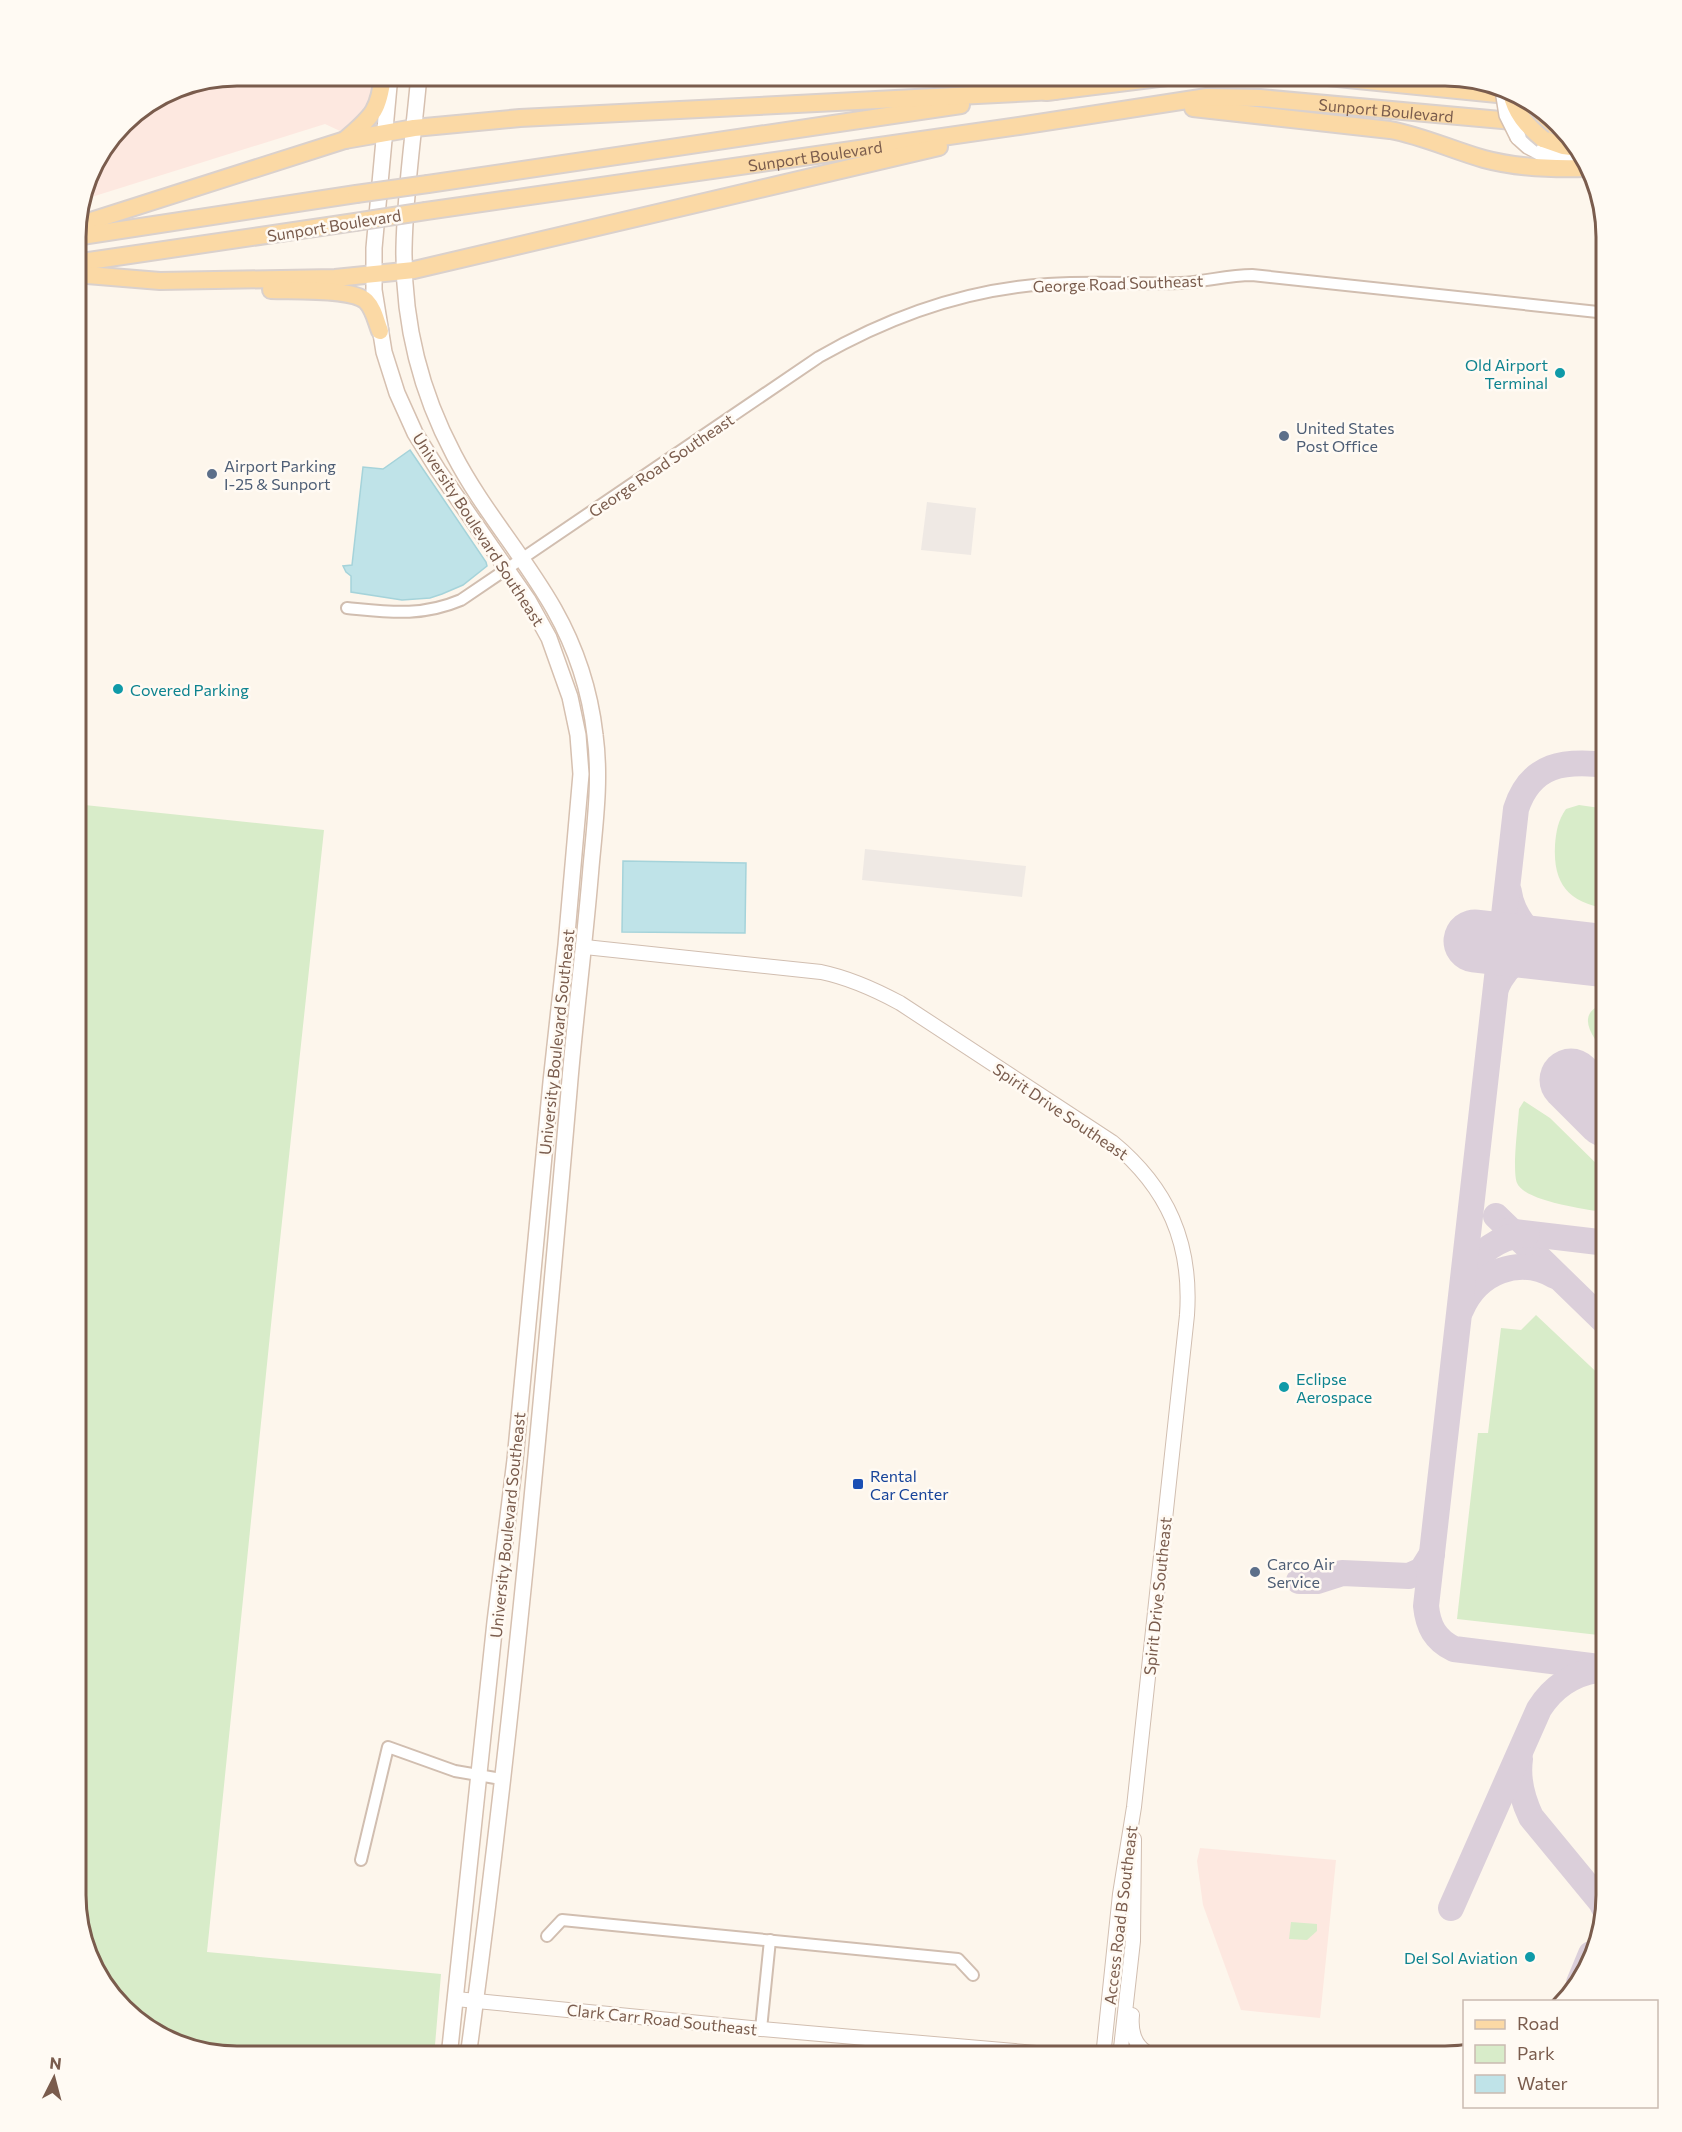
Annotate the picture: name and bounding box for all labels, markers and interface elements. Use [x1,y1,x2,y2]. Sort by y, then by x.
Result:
street label: Sunport Boulevard [1318,94,1455,125]
street label: Sunport Boulevard [747,136,883,174]
street label: Sunport Boulevard [266,205,402,245]
street label: George Road Southeast [1032,271,1204,295]
place label: Old Airport Terminal [1465,355,1548,392]
marker: Old Airport Terminal [1553,366,1567,380]
street label: George Road Southeast [585,409,737,521]
place label: United States Post Office [1296,418,1394,455]
street label: University Boulevard Southeast [409,429,549,630]
marker: United States Post Office [1277,429,1291,443]
place label: Airport Parking I-25 & Sunport [224,456,336,493]
marker: Airport Parking I-25 & Sunport [205,467,219,481]
place label: Covered Parking [130,680,249,699]
marker: Covered Parking [111,682,125,696]
street label: University Boulevard Southeast [535,928,577,1156]
street label: Spirit Drive Southeast [990,1059,1133,1164]
place label: Eclipse Aerospace [1296,1369,1372,1406]
marker: Eclipse Aerospace [1277,1380,1291,1394]
street label: University Boulevard Southeast [486,1411,528,1639]
place label: Rental Car Center [870,1466,949,1503]
marker: Rental Car Center [851,1477,865,1491]
street label: Spirit Drive Southeast [1139,1515,1175,1676]
place label: Carco Air Service [1267,1554,1335,1591]
marker: Carco Air Service [1248,1565,1262,1579]
street label: Access Road B Southeast [1100,1824,1140,2006]
place label: Del Sol Aviation [1404,1948,1518,1967]
marker: Del Sol Aviation [1523,1950,1537,1964]
street label: Clark Carr Road Southeast [566,2000,759,2038]
legend [1463,2000,1658,2108]
text: Road [1517,2012,1559,2034]
text: Park [1517,2042,1555,2064]
north arrow [24,2048,84,2108]
text: N [49,2053,63,2073]
text: Water [1517,2072,1568,2094]

